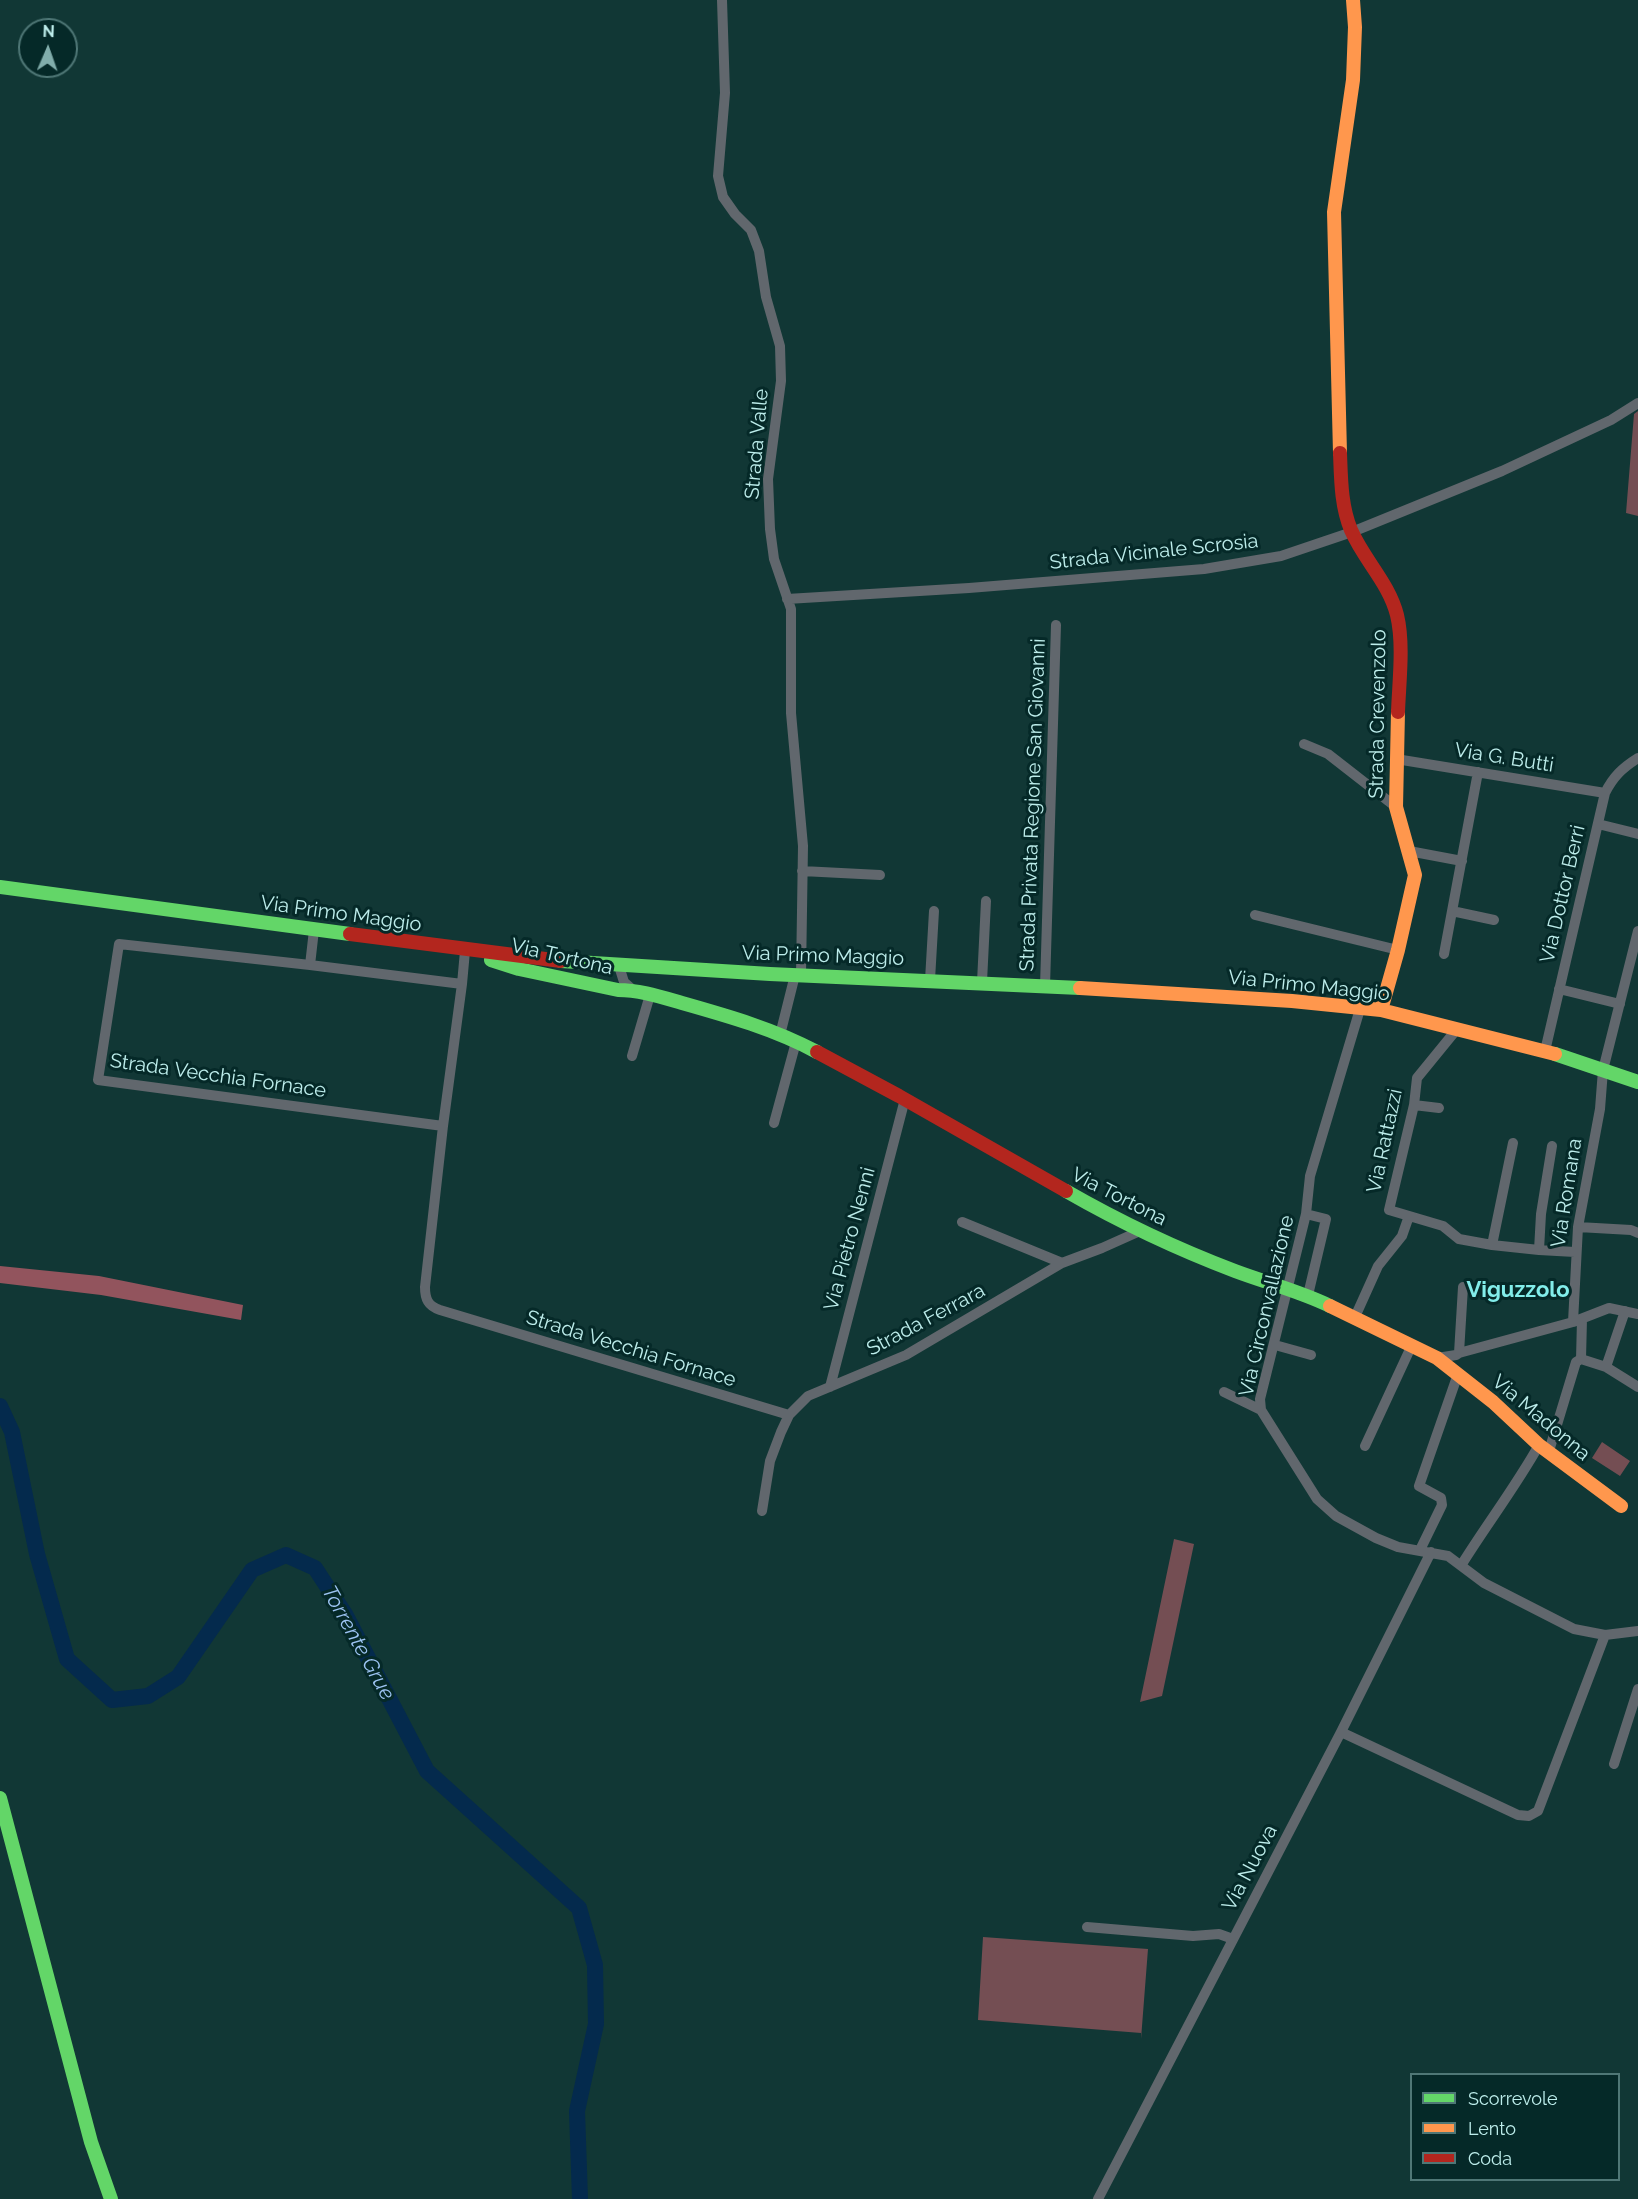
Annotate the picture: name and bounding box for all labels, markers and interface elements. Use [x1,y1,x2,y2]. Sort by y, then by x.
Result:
north arrow [18,18,78,78]
text: N [42,22,55,41]
street label: Strada Valle [740,388,774,500]
street label: Strada Vicinale Scrosia [1048,529,1260,575]
street label: Strada Crevenzolo [1365,629,1391,799]
street label: Strada Privata Regione San Giovanni [1015,638,1051,972]
street label: Via G. Butti [1453,738,1555,778]
street label: Via Dottor Berri [1535,823,1591,965]
street label: Via Primo Maggio [259,891,423,937]
street label: Via Tortona [509,934,615,980]
street label: Via Primo Maggio [741,941,905,971]
street label: Via Primo Maggio [1227,966,1391,1006]
street label: Strada Vecchia Fornace [108,1049,328,1103]
street label: Via Rattazzi [1362,1087,1408,1195]
street label: Via Romana [1547,1137,1587,1249]
street label: Via Tortona [1067,1163,1171,1231]
street label: Via Pietro Nenni [819,1165,881,1313]
street label: Via Circonvallazione [1234,1213,1300,1399]
district label: Viguzzolo [1466,1277,1570,1303]
street label: Strada Ferrara [863,1279,989,1361]
street label: Strada Vecchia Fornace [523,1306,739,1392]
street label: Via Madonna [1487,1370,1595,1466]
water label: Torrente Grue [316,1581,400,1705]
street label: Via Nuova [1217,1821,1283,1915]
legend [1410,2073,1620,2181]
text: Scorrevole [1468,2088,1558,2109]
text: Lento [1468,2118,1516,2139]
text: Coda [1468,2148,1512,2169]

